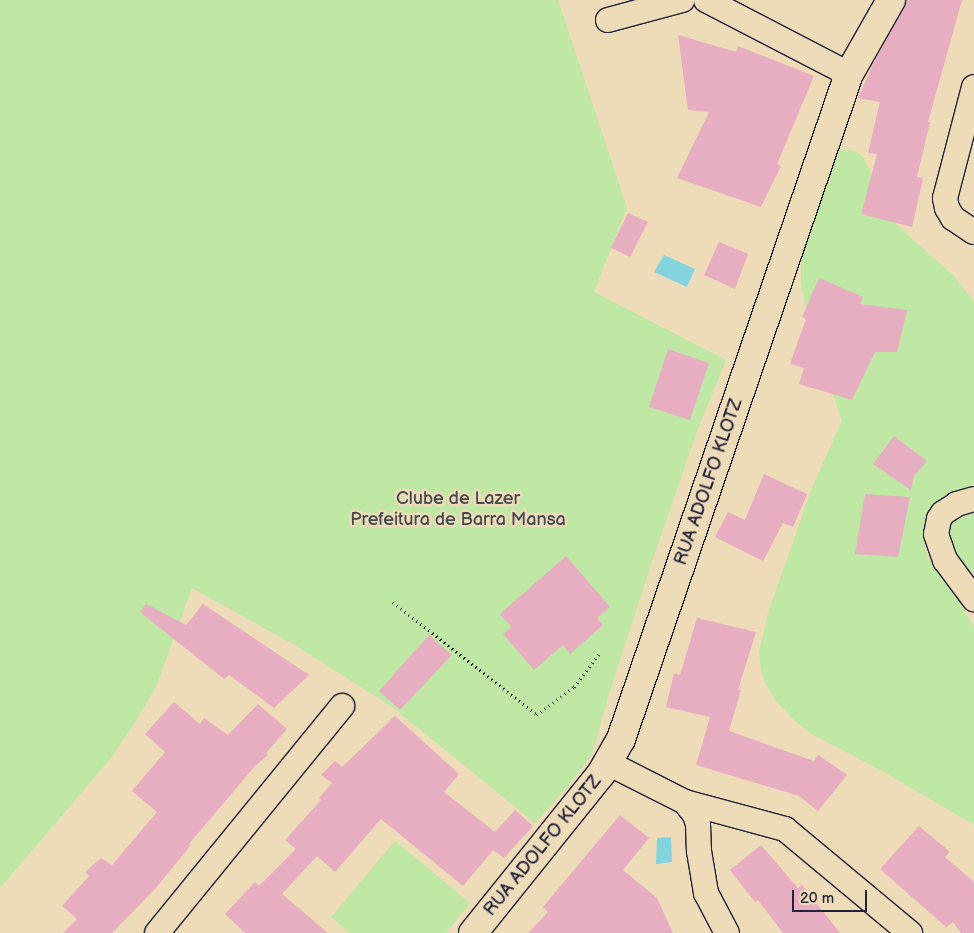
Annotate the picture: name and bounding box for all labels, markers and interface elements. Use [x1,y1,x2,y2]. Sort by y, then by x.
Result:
street label: RUA ADOLFO KLOTZ [670,396,748,568]
park label: Clube de Lazer Prefeitura de Barra Mansa [350,489,566,532]
street label: RUA ADOLFO KLOTZ [480,771,606,921]
scale bar [794,880,869,912]
text: 20 m [800,889,834,908]

